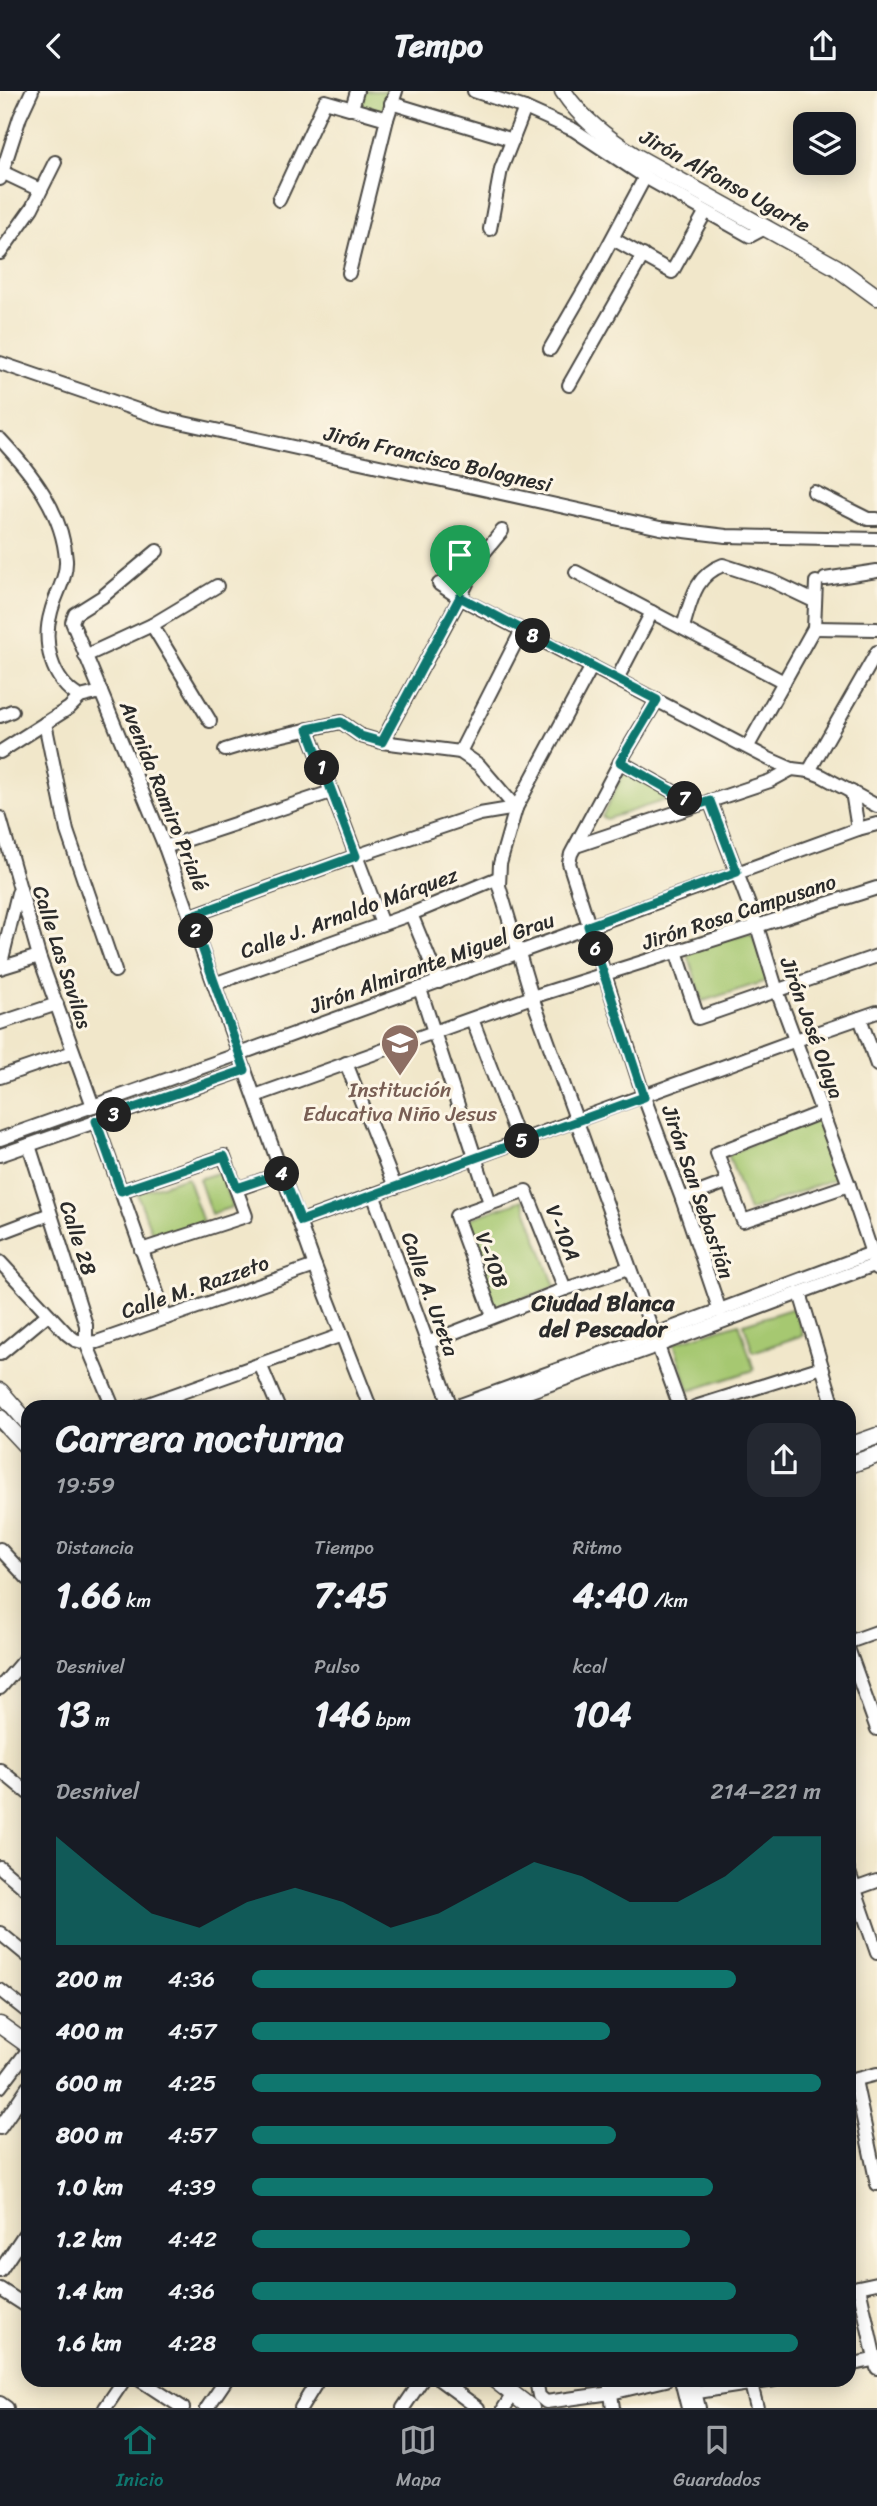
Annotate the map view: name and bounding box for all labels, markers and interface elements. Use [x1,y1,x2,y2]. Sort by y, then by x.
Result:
text: Tempo [394,17,483,74]
icon: back [35,27,73,65]
icon: share [804,27,842,65]
map controls [793,112,856,175]
button: layers [793,112,856,175]
street label: Jirón Alfonso Ugarte [632,118,818,244]
street label: Jirón Francisco Bolognesi [319,414,557,504]
pin [430,525,490,597]
icon: arrive [441,536,479,574]
pin: 8 [516,619,550,653]
text: 8 [527,619,538,652]
street label: Avenida Ramiro Prialé [108,694,220,897]
pin: 1 [304,751,340,785]
text: 1 [317,751,326,784]
pin: 7 [668,781,702,817]
text: 7 [679,782,690,815]
street label: Calle J. Arnaldo Márquez [235,856,464,970]
street label: Jirón Rosa Campusano [636,863,841,962]
street label: Calle Las Savilas [21,880,103,1034]
street label: Jirón Almirante Miguel Grau [303,901,561,1025]
pin: 2 [178,913,214,949]
text: 2 [190,914,201,947]
pin: 6 [578,931,614,967]
text: 6 [590,932,601,965]
street label: Jirón José Olaya [768,951,855,1105]
school or university icon: Institución Educativa Niño Jesus [379,1022,421,1077]
place label: Institución Educativa Niño Jesus [303,1071,497,1133]
pin: 3 [96,1097,132,1133]
text: 3 [108,1098,119,1131]
street label: Jirón San Sebastián [650,1099,746,1284]
pin: 5 [504,1123,540,1159]
text: 5 [516,1124,527,1157]
pin: 4 [264,1157,300,1191]
text: 4 [276,1157,287,1190]
street label: Calle 28 [48,1196,108,1281]
street label: V-10A [534,1199,592,1267]
street label: Calle A. Ureta [390,1226,470,1362]
street label: V-10B [464,1226,520,1294]
street label: Calle M. Razzeto [116,1244,275,1330]
district label: Ciudad Blanca del Pescador [531,1283,676,1350]
text: Carrera nocturna [56,1405,344,1472]
button: share [747,1423,821,1497]
text: 19:59 [56,1465,115,1506]
text: Distancia [56,1531,134,1564]
text: Tiempo [314,1531,374,1564]
text: Ritmo [573,1531,622,1564]
text: 1.66 [56,1564,121,1626]
text: 7:45 [314,1564,388,1626]
text: 4:40 [573,1564,649,1626]
text: km [121,1584,151,1617]
text: /km [649,1584,688,1617]
text: Desnivel [56,1650,125,1683]
text: Pulso [314,1650,360,1683]
text: kcal [573,1650,607,1683]
text: 13 [56,1683,90,1745]
text: 146 [314,1683,371,1745]
text: 104 [573,1683,632,1745]
text: m [90,1703,110,1736]
text: bpm [371,1703,411,1736]
text: Desnivel [56,1771,139,1812]
text: 214–221 m [710,1771,821,1812]
text: 200 m [56,1959,122,2000]
text: 4:36 [168,1959,215,2000]
text: 400 m [56,2011,123,2052]
text: 4:57 [168,2011,217,2052]
text: 600 m [56,2063,122,2104]
text: 4:25 [168,2063,217,2104]
text: 800 m [56,2115,123,2156]
text: 4:57 [168,2115,217,2156]
text: 1.0 km [56,2167,123,2208]
text: 4:39 [168,2167,216,2208]
text: 1.2 km [56,2219,122,2260]
text: 4:42 [168,2219,217,2260]
text: 1.4 km [56,2271,123,2312]
text: 4:36 [168,2271,215,2312]
text: 1.6 km [56,2323,122,2364]
text: 4:28 [168,2323,216,2364]
tab: Inicio [116,2421,163,2496]
tab: Mapa [396,2421,441,2496]
tab: Guardados [673,2421,761,2496]

